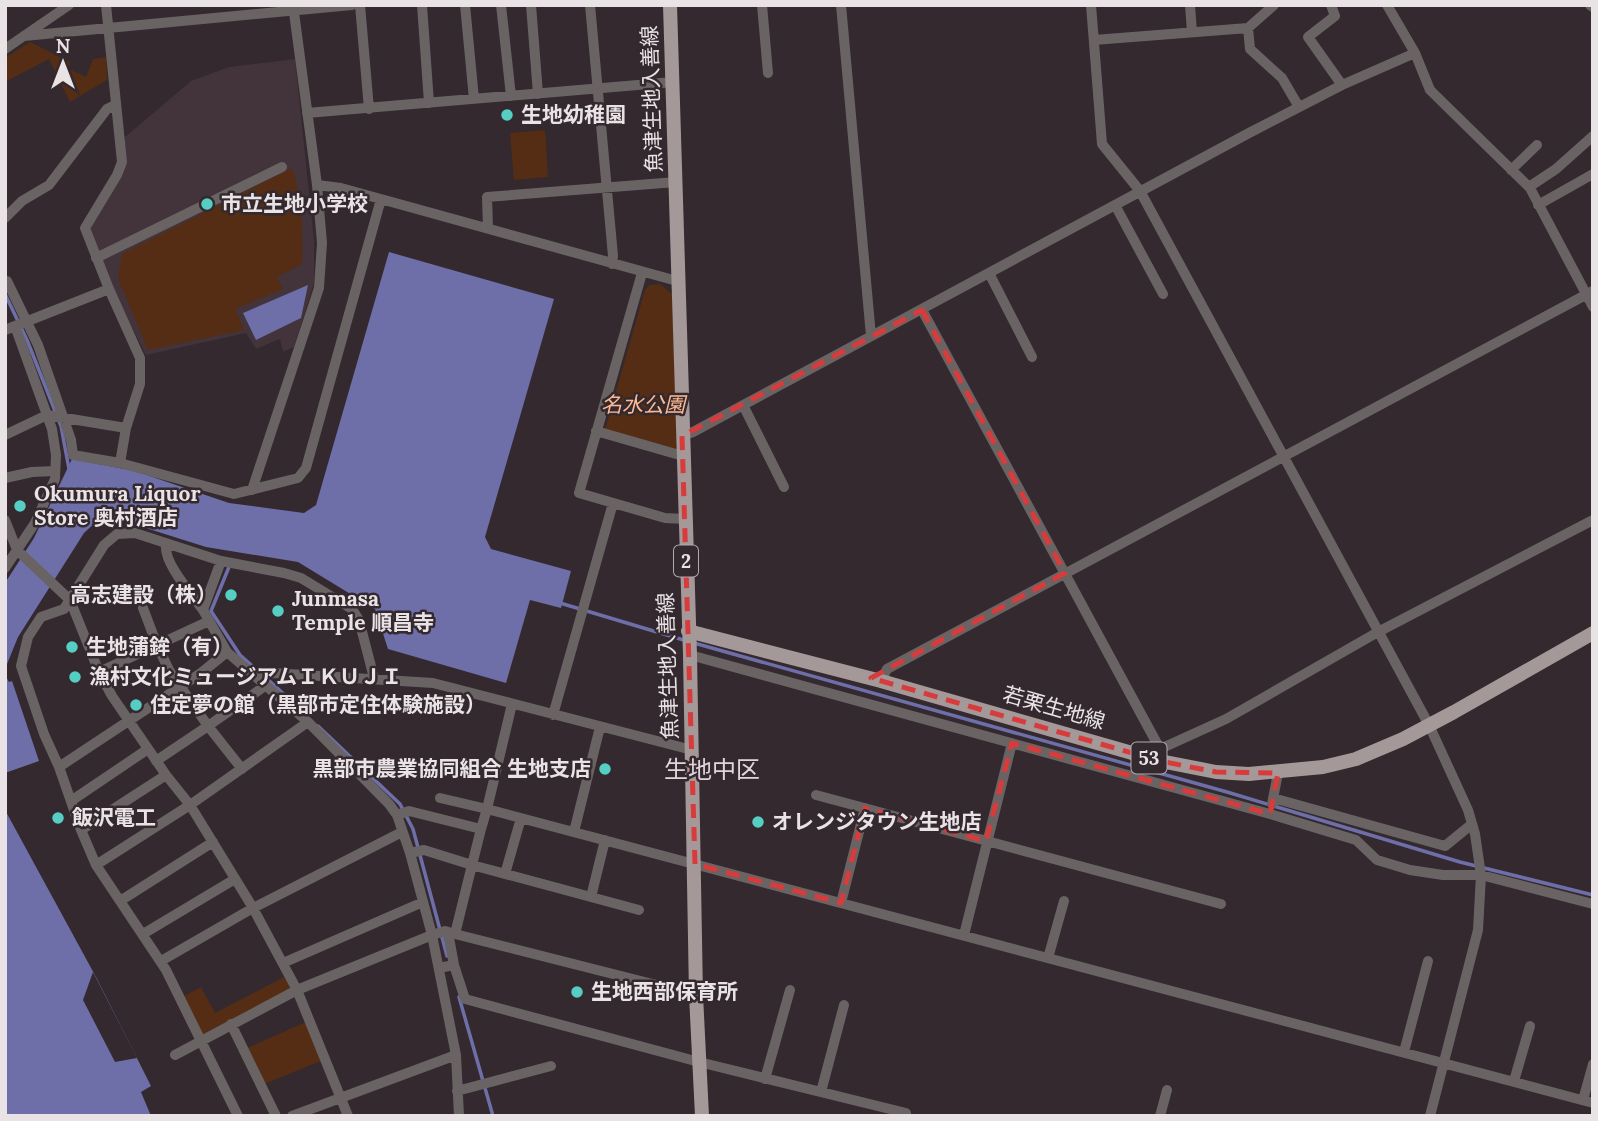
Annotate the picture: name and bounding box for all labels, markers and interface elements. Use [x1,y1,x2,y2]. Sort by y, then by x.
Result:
street label: 魚津生地入善線 [635,25,668,173]
north arrow [28,28,98,98]
text: N [56,34,71,58]
place label: 生地幼稚園 [521,101,626,128]
marker: 生地幼稚園 [499,107,515,123]
place label: 市立生地小学校 [221,190,368,217]
marker: 市立生地小学校 [199,196,215,212]
park label: 名水公園 [601,391,688,418]
place label: Okumura Liquor Store 奥村酒店 [34,480,201,531]
marker: Okumura Liquor Store 奥村酒店 [12,498,28,514]
road number: 2 [674,546,698,576]
place label: 高志建設（株） [70,581,217,608]
place label: Junmasa Temple 順昌寺 [292,585,434,636]
marker: 高志建設（株） [223,587,239,603]
street label: 魚津生地入善線 [651,592,684,740]
marker: Junmasa Temple 順昌寺 [270,603,286,619]
place label: 生地蒲鉾（有） [86,633,233,660]
marker: 生地蒲鉾（有） [64,639,80,655]
place label: 漁村文化ミュージアムＩＫＵＪＩ [89,663,402,690]
marker: 漁村文化ミュージアムＩＫＵＪＩ [67,669,83,685]
street label: 若栗生地線 [1000,680,1108,735]
place label: 住定夢の館（黒部市定住体験施設） [150,691,486,718]
marker: 住定夢の館（黒部市定住体験施設） [128,697,144,713]
road number: 53 [1132,743,1166,774]
district label: 生地中区 [664,754,760,785]
place label: 黒部市農業協同組合 生地支店 [312,755,591,782]
marker: 黒部市農業協同組合 生地支店 [597,761,613,777]
place label: 飯沢電工 [71,804,156,831]
place label: オレンジタウン生地店 [772,808,982,835]
marker: 飯沢電工 [50,810,66,826]
marker: オレンジタウン生地店 [750,814,766,830]
place label: 生地西部保育所 [591,978,738,1005]
marker: 生地西部保育所 [569,984,585,1000]

